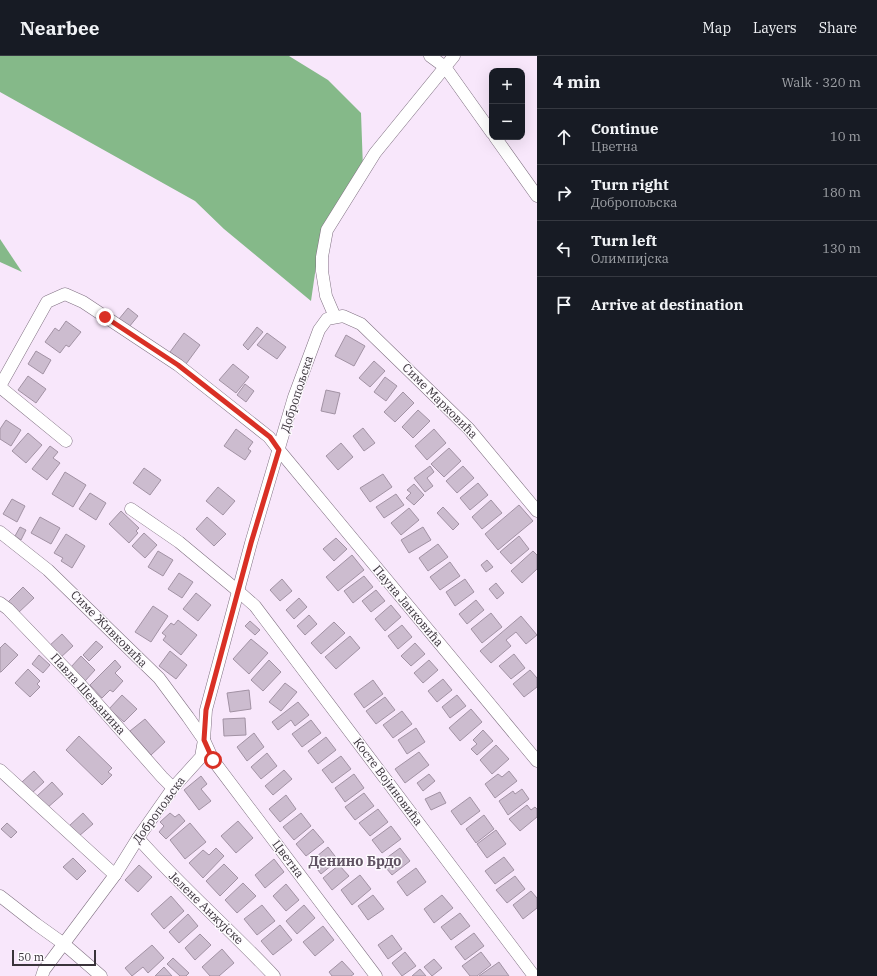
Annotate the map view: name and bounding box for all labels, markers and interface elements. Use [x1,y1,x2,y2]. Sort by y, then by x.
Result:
text: Nearbee [20,16,99,40]
text: Map [703,19,731,37]
text: Layers [753,19,797,37]
text: Share [819,19,857,37]
map controls [489,68,525,140]
button: + [489,68,525,104]
text: 4 min [553,71,601,93]
text: Walk · 320 m [782,74,861,91]
button: − [489,104,525,140]
text: Continue [591,119,658,138]
icon: ahead [553,126,575,148]
text: 10 m [830,128,861,145]
text: Цветна [591,138,638,155]
text: Turn right [591,175,669,194]
icon: right [553,182,575,204]
text: 180 m [822,184,861,201]
text: Добропољска [591,194,677,211]
text: Turn left [591,231,657,250]
icon: left [553,238,575,260]
text: 130 m [822,240,861,257]
text: Олимпијска [591,250,669,267]
icon: arrive [553,294,575,316]
text: Arrive at destination [591,295,743,314]
route end [96,308,114,326]
street label: Добропољска [277,353,316,434]
street label: Симе Марковића [399,360,482,442]
street label: Пауна Јанковића [370,562,447,650]
street label: Симе Живковића [68,587,151,671]
street label: Павла Шењанина [48,650,129,738]
street label: Косте Војиновића [350,735,427,829]
route start [204,751,222,769]
street label: Добропољска [129,773,188,846]
street label: Цветна [269,837,308,881]
district label: Денино Брдо [309,852,401,870]
street label: Јелене Анжујске [166,868,247,947]
scale bar [12,948,96,967]
text: 50 m [18,950,44,964]

